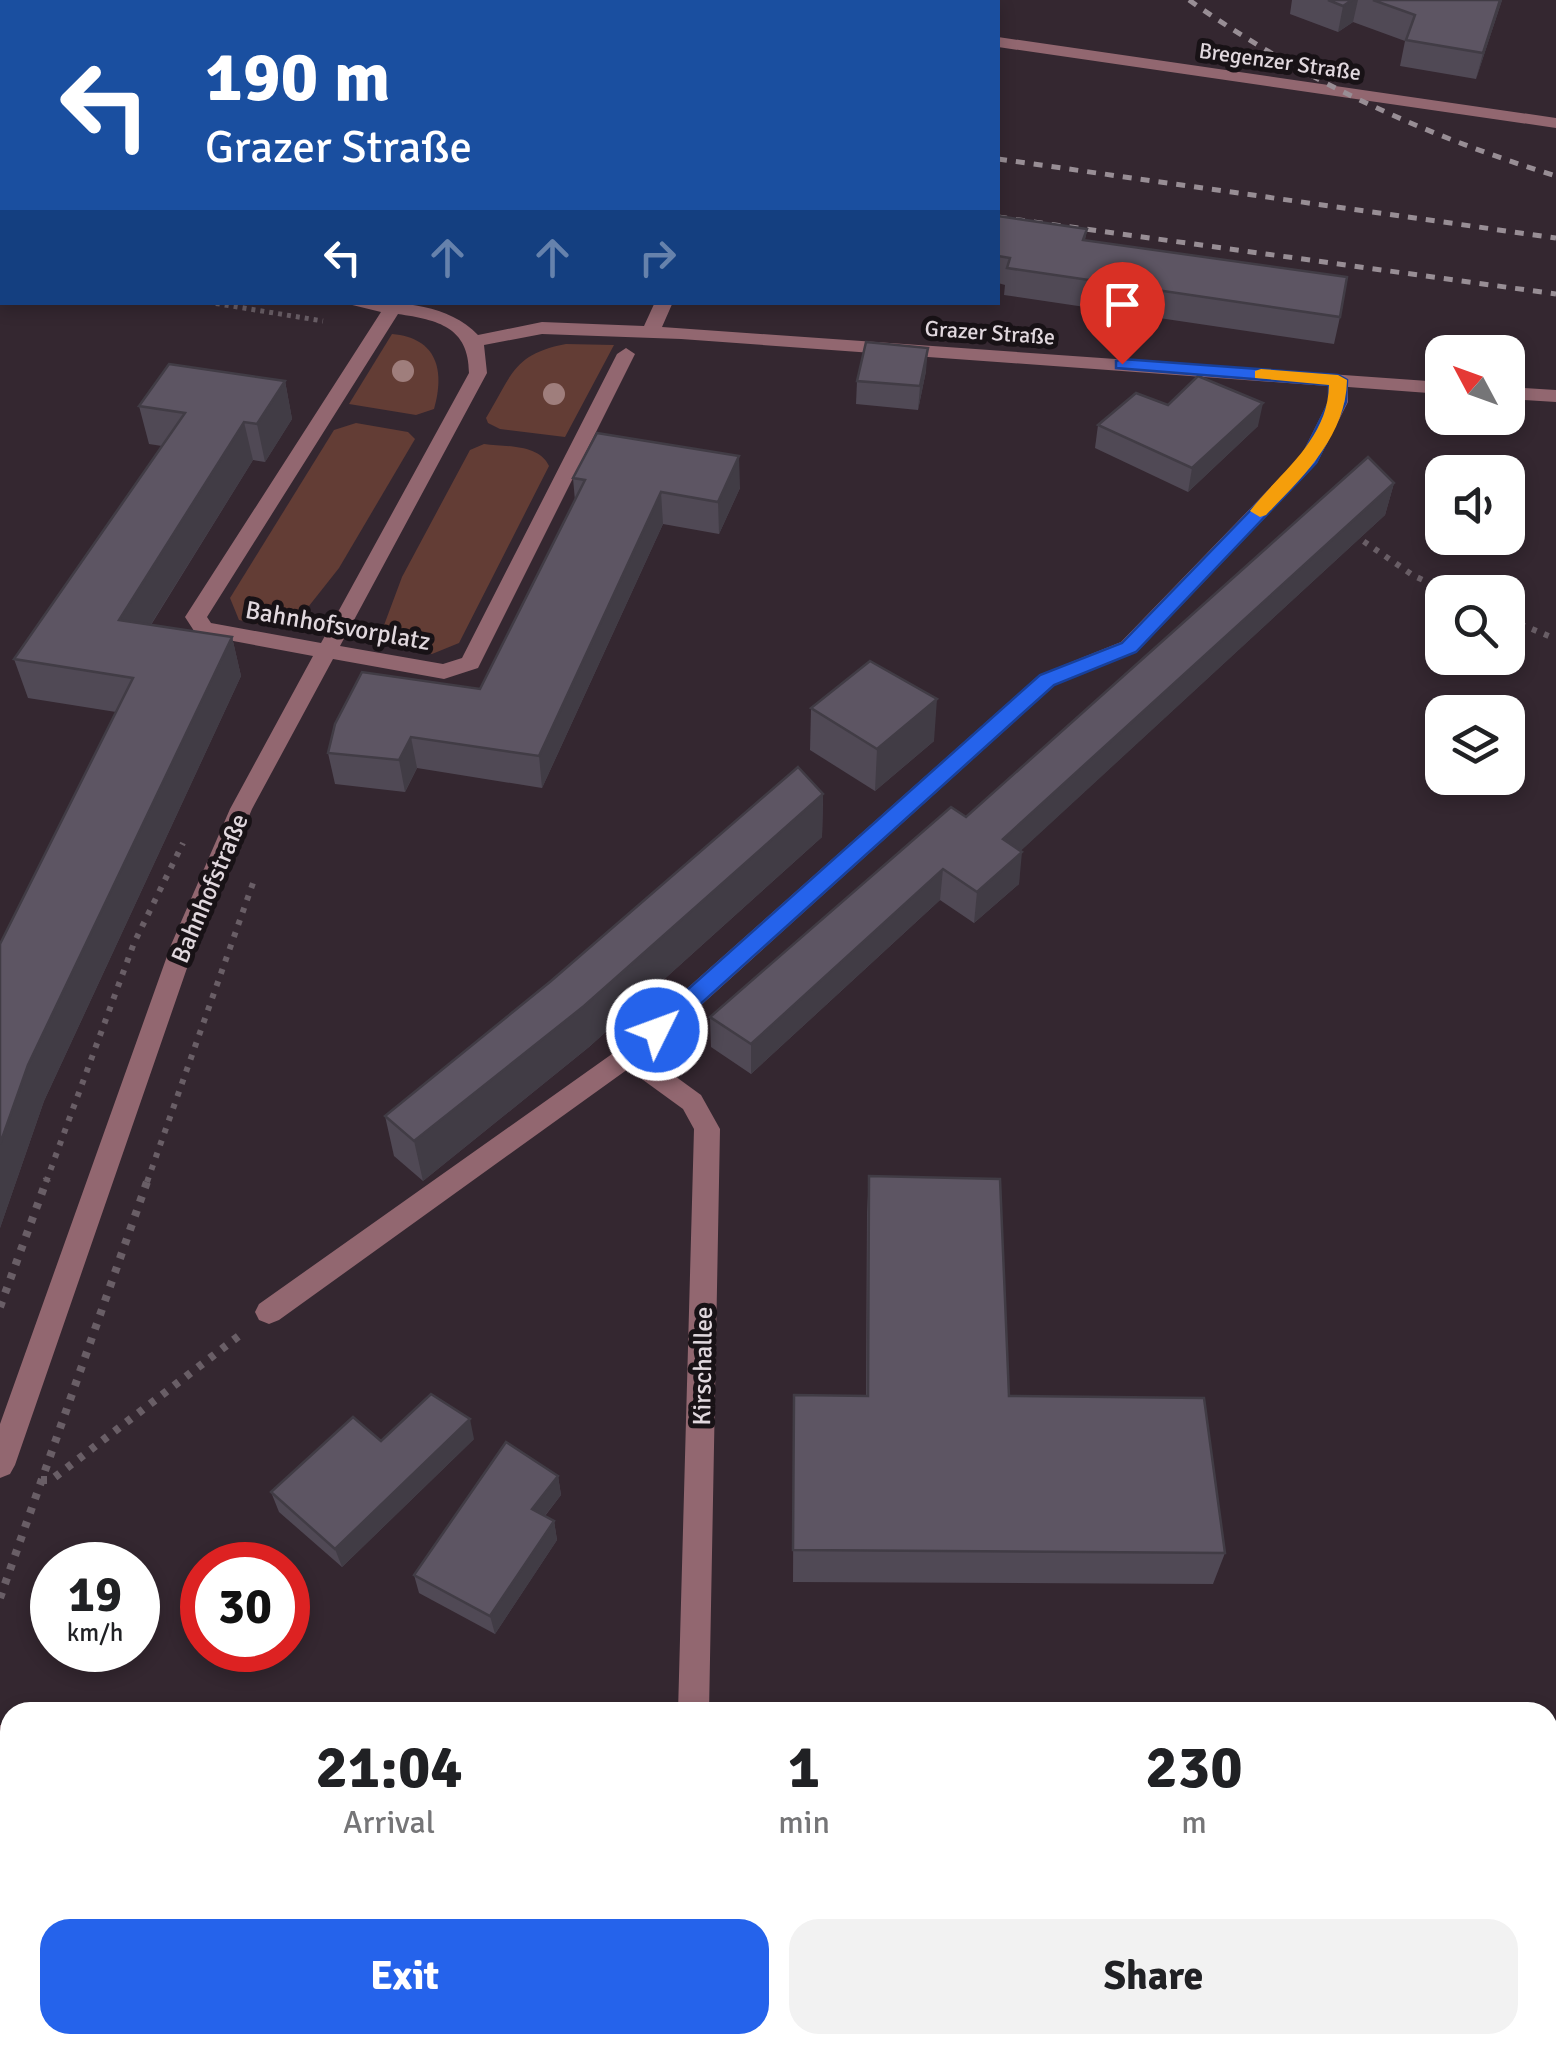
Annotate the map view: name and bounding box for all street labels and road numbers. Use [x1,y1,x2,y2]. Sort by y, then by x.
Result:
street label: Bregenzer Straße [1197,37,1363,86]
street label: Grazer Straße [924,314,1056,351]
street label: Bahnhofsvorplatz [243,594,433,657]
street label: Bahnhofstraße [164,809,255,968]
street label: Kirschallee [686,1306,719,1426]

